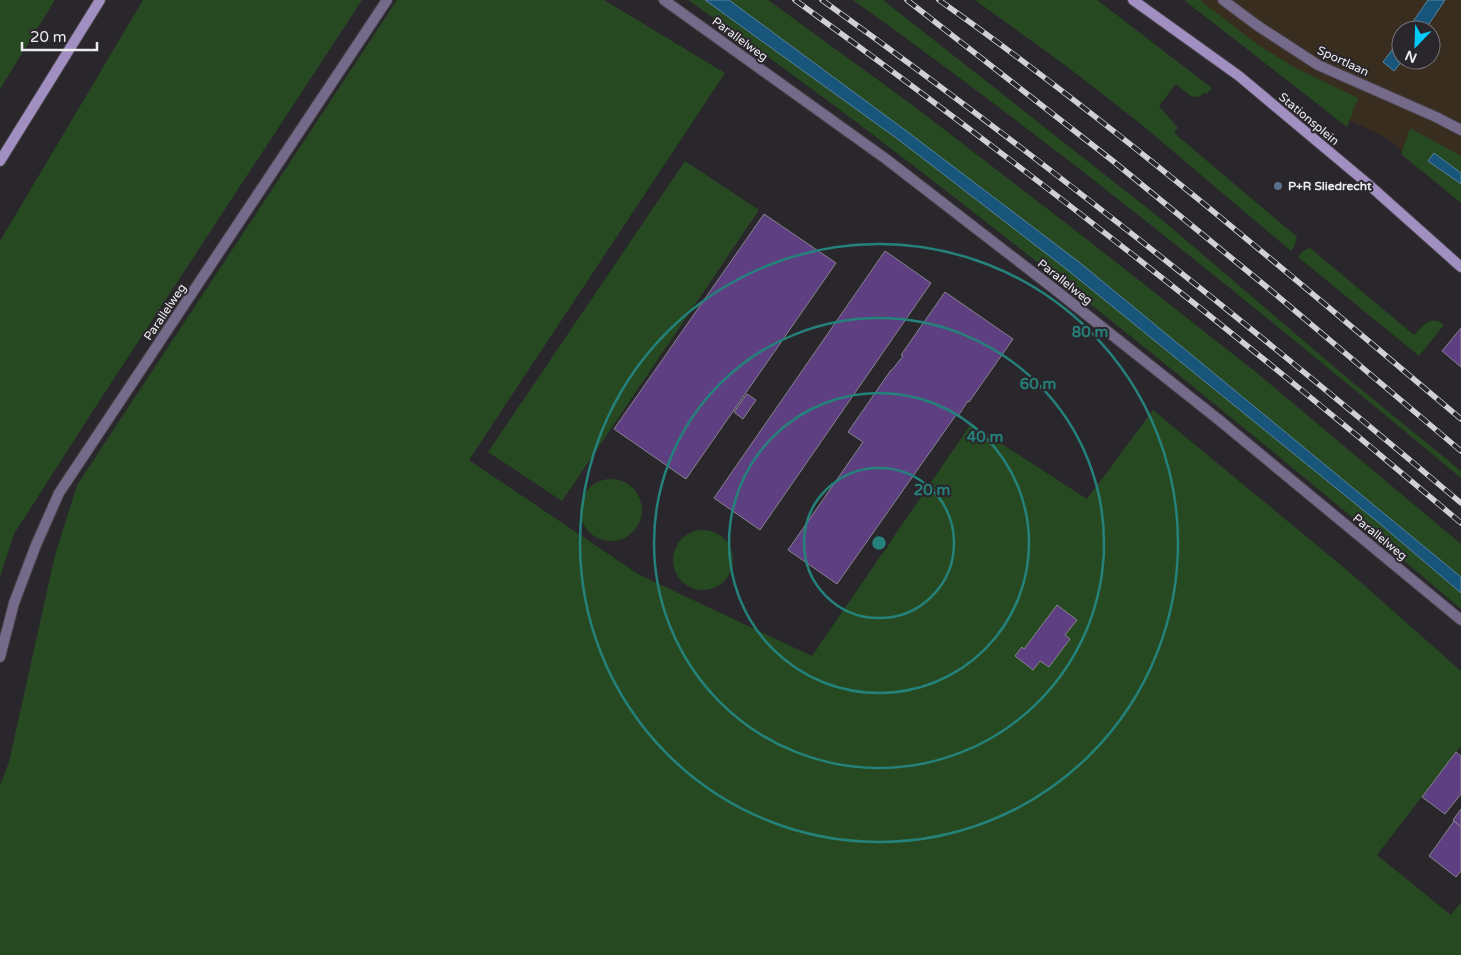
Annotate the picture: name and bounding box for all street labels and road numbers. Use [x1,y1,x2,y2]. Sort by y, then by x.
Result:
street label: Parallelweg [709,14,771,64]
street label: Sportlaan [1315,43,1371,79]
street label: Stationsplein [1276,90,1342,148]
street label: Parallelweg [1035,256,1095,308]
street label: Parallelweg [141,281,189,343]
street label: Parallelweg [1350,511,1410,563]

